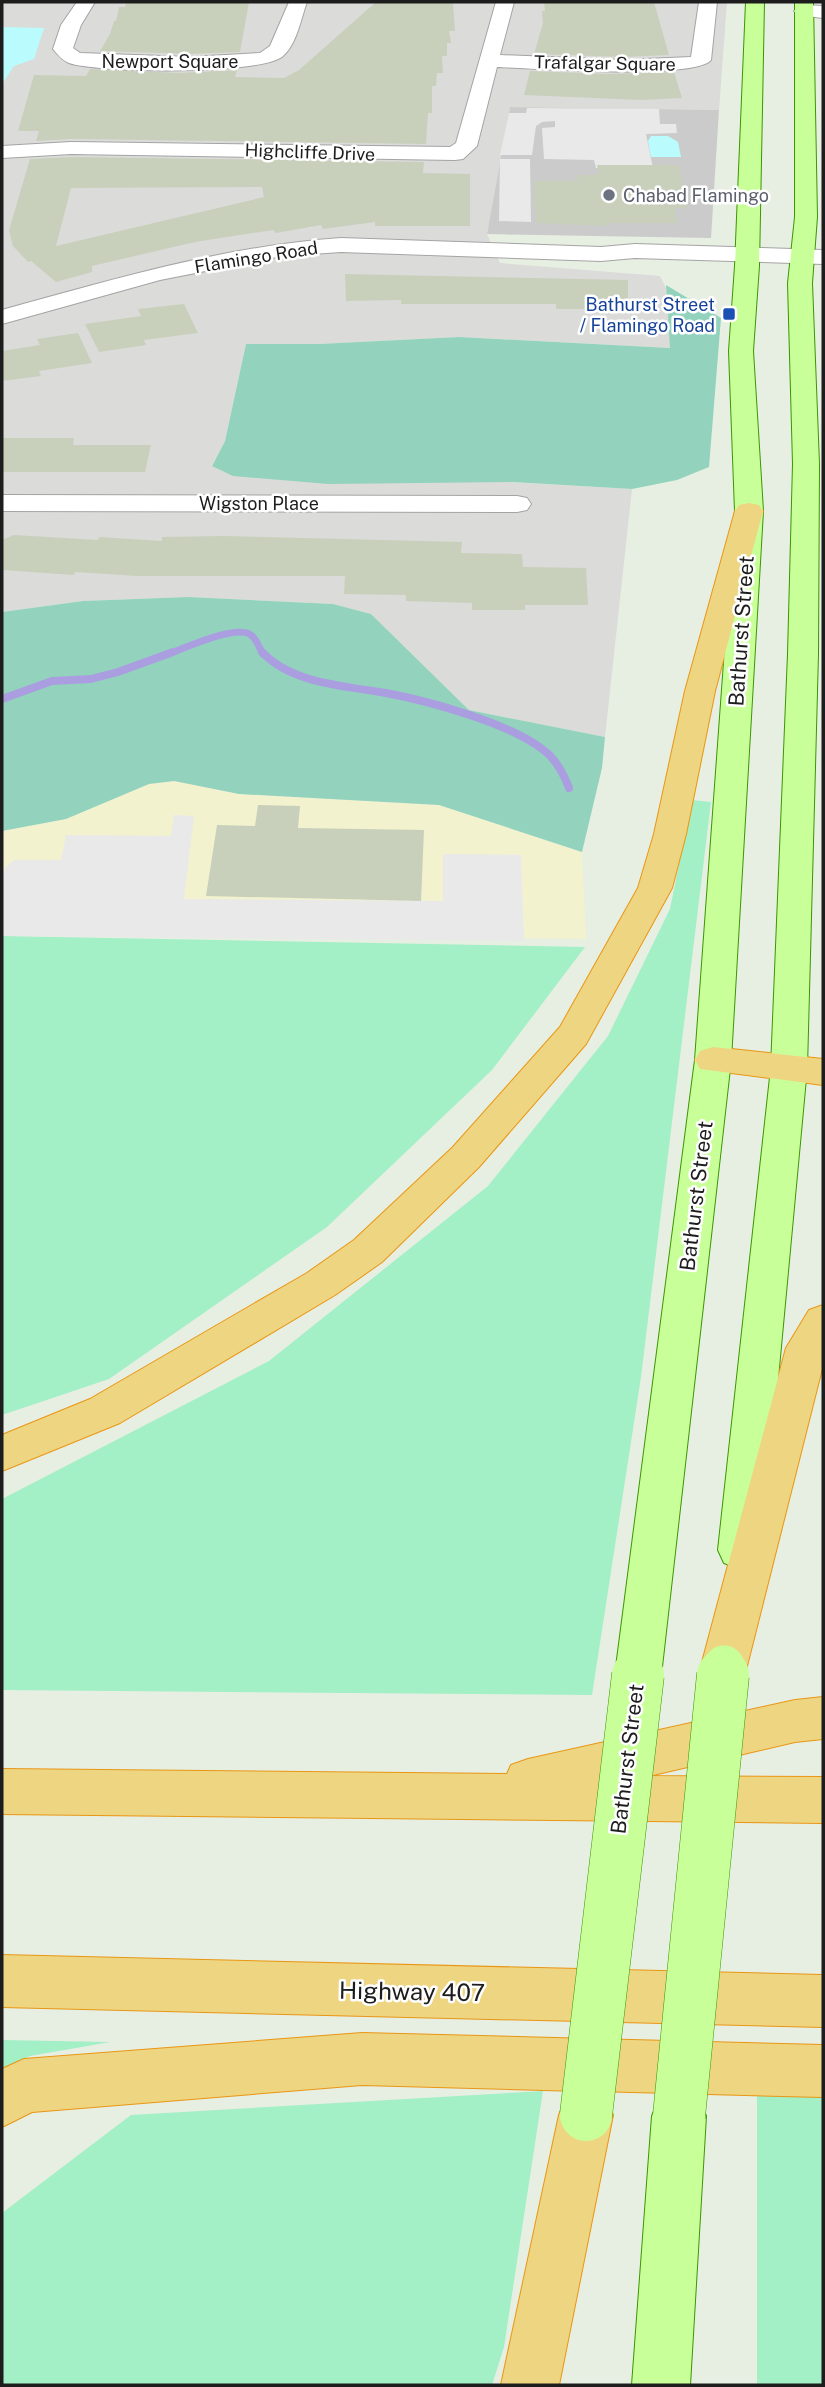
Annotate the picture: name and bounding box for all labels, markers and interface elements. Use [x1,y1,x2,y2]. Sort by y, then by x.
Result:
street label: Newport Square [102,51,238,72]
street label: Trafalgar Square [534,51,676,75]
street label: Highcliffe Drive [244,139,376,165]
place label: Chabad Flamingo [623,185,769,206]
marker: Chabad Flamingo [601,187,617,203]
street label: Flamingo Road [193,237,319,277]
place label: Bathurst Street / Flamingo Road [580,294,715,336]
marker: Bathurst Street / Flamingo Road [721,306,737,322]
street label: Wigston Place [199,493,319,514]
street label: Bathurst Street [723,555,759,707]
street label: Bathurst Street [674,1120,718,1272]
street label: Bathurst Street [605,1683,649,1835]
street label: Highway 407 [339,1976,485,2006]

